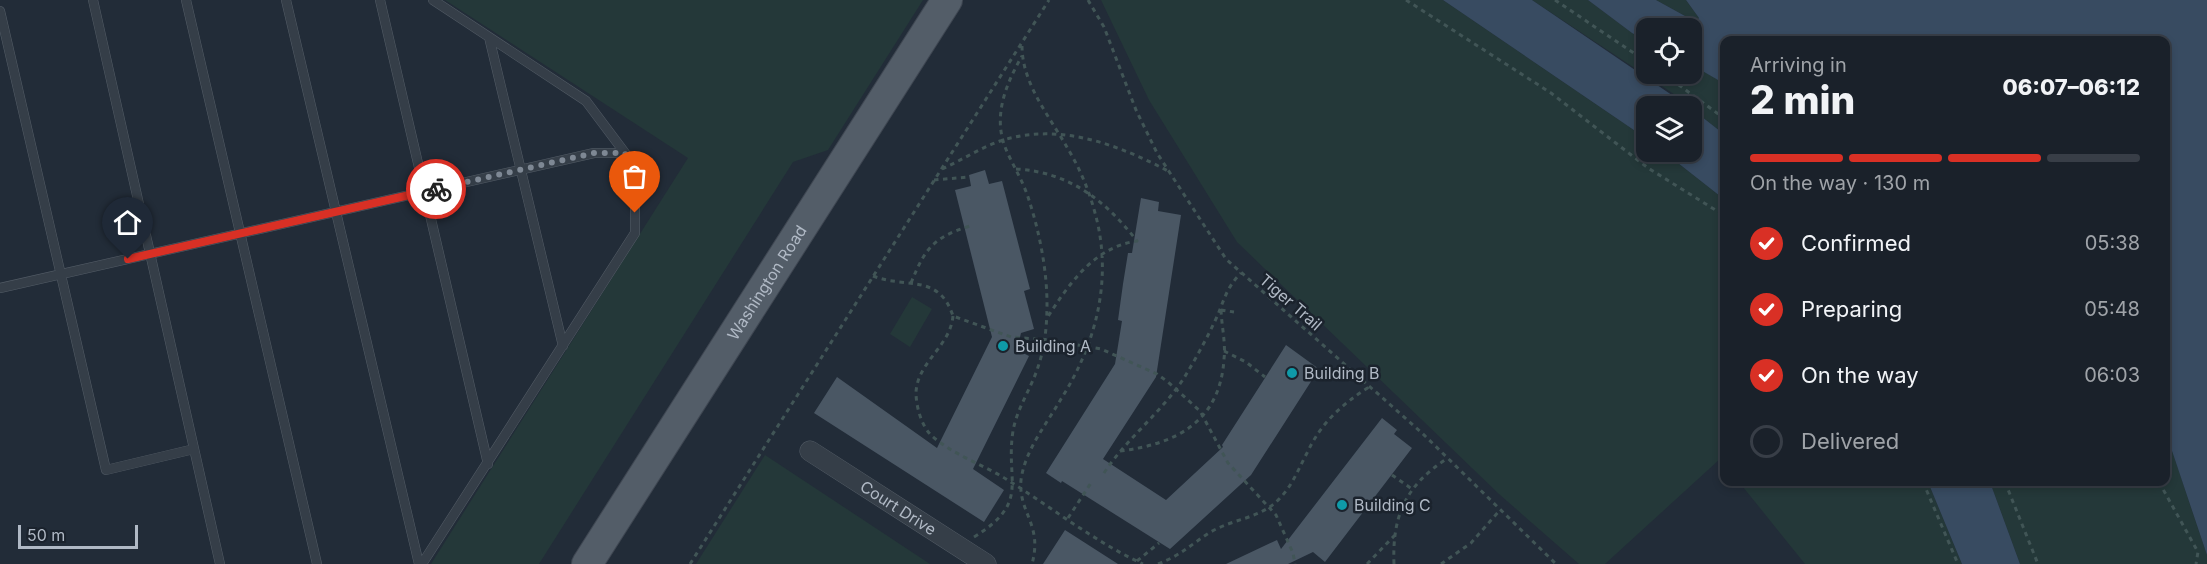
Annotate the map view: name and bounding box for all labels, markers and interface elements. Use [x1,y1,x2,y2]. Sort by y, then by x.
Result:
map controls [1636,18,1702,162]
button: locate [1636,18,1702,84]
text: Arriving in [1750,53,1847,77]
text: 06:07–06:12 [2002,74,2140,100]
text: 2 min [1750,76,1855,123]
button: layers [1636,96,1702,162]
pin [609,151,660,213]
courier [406,159,466,219]
icon: bag [618,160,651,193]
text: On the way · 130 m [1750,171,1930,195]
icon: bike [420,173,453,206]
pin [102,197,153,259]
icon: home [111,206,144,239]
street label: Washington Road [723,221,811,344]
icon: check [1750,227,1783,260]
text: Confirmed [1801,230,1911,256]
text: 05:38 [2085,231,2140,255]
street label: Tiger Trail [1256,270,1326,334]
icon: check [1750,293,1783,326]
text: Preparing [1801,296,1902,322]
text: 05:48 [2084,297,2140,321]
place label: Building A [1015,336,1091,356]
marker: Building A [996,339,1010,353]
icon: check [1750,359,1783,392]
text: On the way [1801,362,1919,388]
place label: Building B [1304,363,1380,383]
text: 06:03 [2084,363,2140,387]
marker: Building B [1285,366,1299,380]
text: Delivered [1801,428,1899,454]
street label: Court Drive [857,476,940,540]
place label: Building C [1354,495,1431,515]
marker: Building C [1335,498,1349,512]
scale bar [18,522,138,550]
text: 50 m [27,525,65,545]

